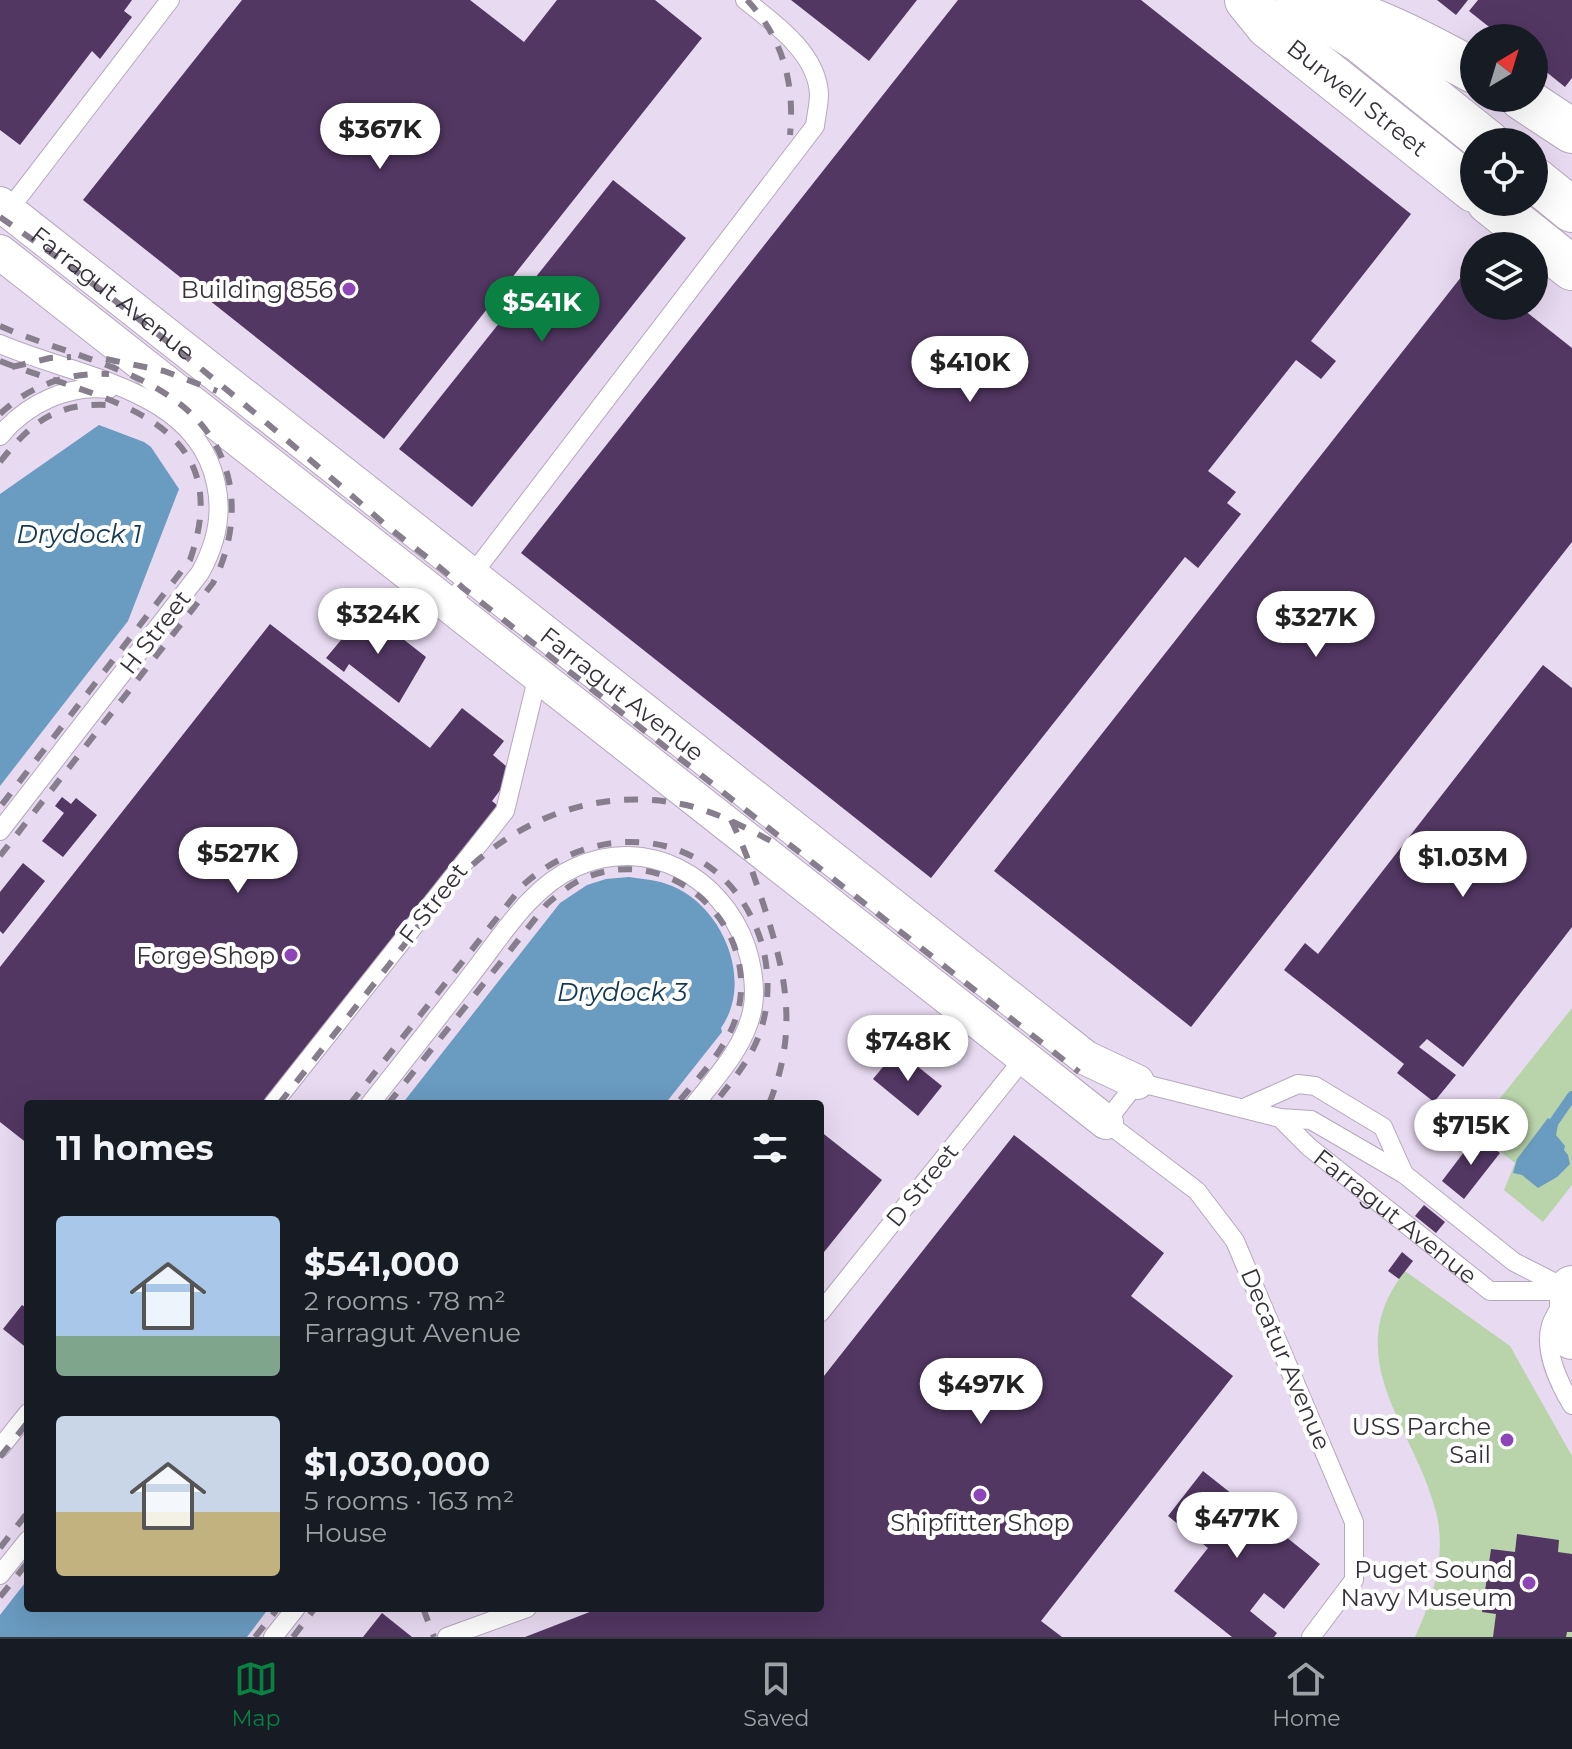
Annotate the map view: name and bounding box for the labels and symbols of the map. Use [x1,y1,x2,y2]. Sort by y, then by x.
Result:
north arrow [1460,24,1548,112]
street label: Burwell Street [1282,33,1434,162]
pin: $367K [324,103,436,171]
street label: Farragut Avenue [25,220,201,366]
place label: Building 856 [181,275,333,304]
pin: $541K [486,276,598,344]
marker: Building 856 [340,280,358,298]
pin: $410K [914,336,1026,404]
water label: Drydock 1 [16,518,142,550]
street label: H Street [113,584,197,680]
pin: $324K [322,588,434,656]
pin: $327K [1260,591,1372,659]
street label: Farragut Avenue [535,620,710,767]
pin: $527K [182,827,294,895]
pin: $1.03M [1398,831,1528,899]
street label: F Street [393,857,474,949]
place label: Forge Shop [136,941,275,970]
marker: Forge Shop [282,946,300,964]
water label: Drydock 3 [557,976,688,1008]
pin: $748K [852,1015,964,1083]
pin: $715K [1415,1099,1527,1167]
street label: D Street [880,1137,964,1232]
street label: Farragut Avenue [1308,1142,1483,1290]
street label: Decatur Avenue [1235,1264,1337,1454]
pin: $497K [925,1358,1037,1426]
place label: USS Parche Sail [1352,1412,1491,1469]
marker: USS Parche Sail [1498,1431,1516,1449]
marker: Shipfitter Shop [971,1486,989,1504]
pin: $477K [1181,1492,1293,1560]
place label: Shipfitter Shop [890,1508,1070,1537]
place label: Puget Sound Navy Museum [1341,1555,1513,1612]
marker: Puget Sound Navy Museum [1520,1574,1538,1592]

